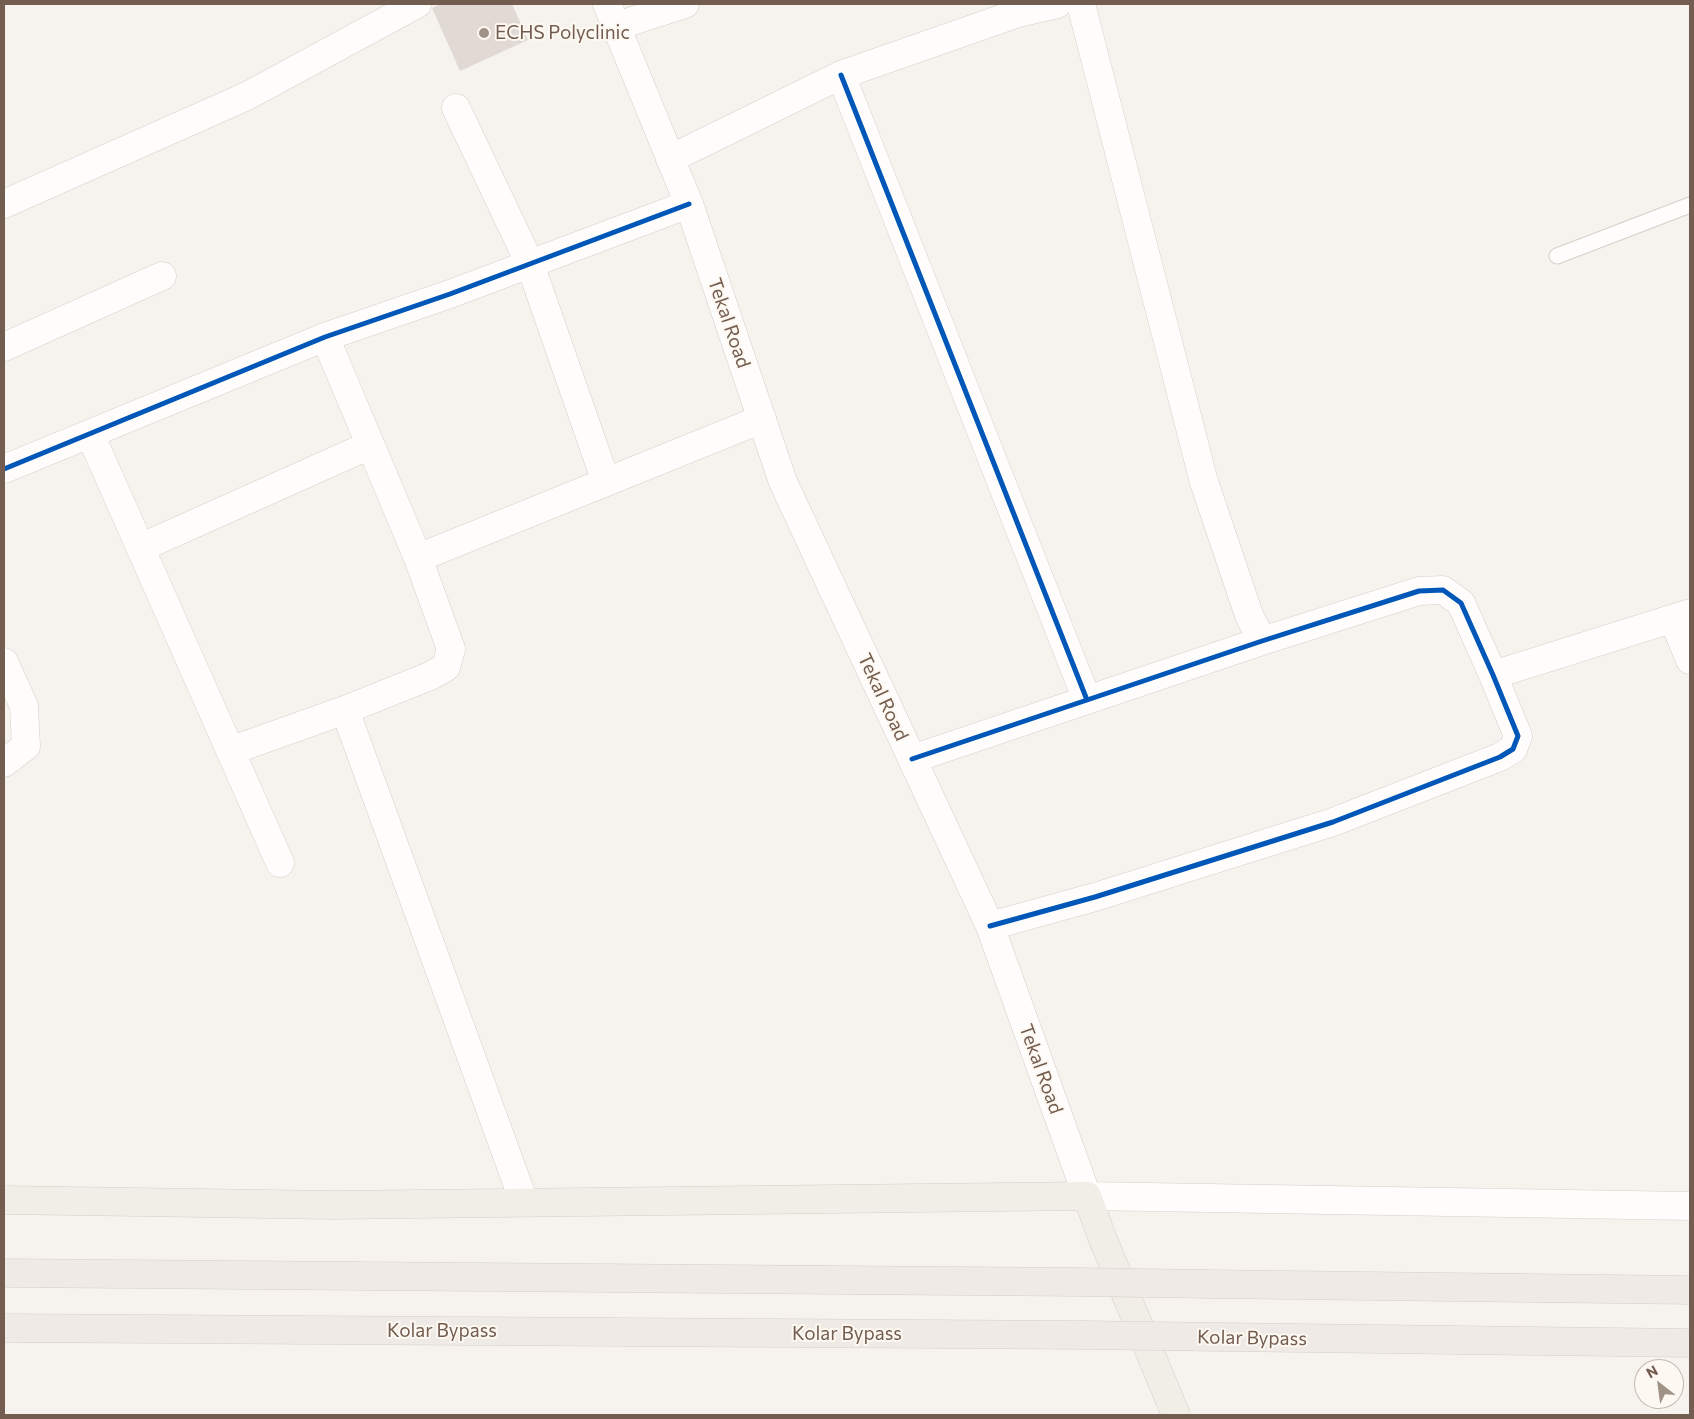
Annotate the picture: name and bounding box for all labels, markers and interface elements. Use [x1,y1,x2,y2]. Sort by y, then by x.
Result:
place label: ECHS Polyclinic [495,22,630,44]
marker: ECHS Polyclinic [477,26,491,40]
street label: Tekal Road [703,275,755,371]
street label: Tekal Road [853,650,913,744]
street label: Tekal Road [1014,1021,1068,1117]
street label: Kolar Bypass [387,1320,497,1342]
street label: Kolar Bypass [792,1323,902,1345]
street label: Kolar Bypass [1197,1326,1307,1350]
north arrow [1634,1359,1684,1409]
text: N [1643,1361,1661,1381]

